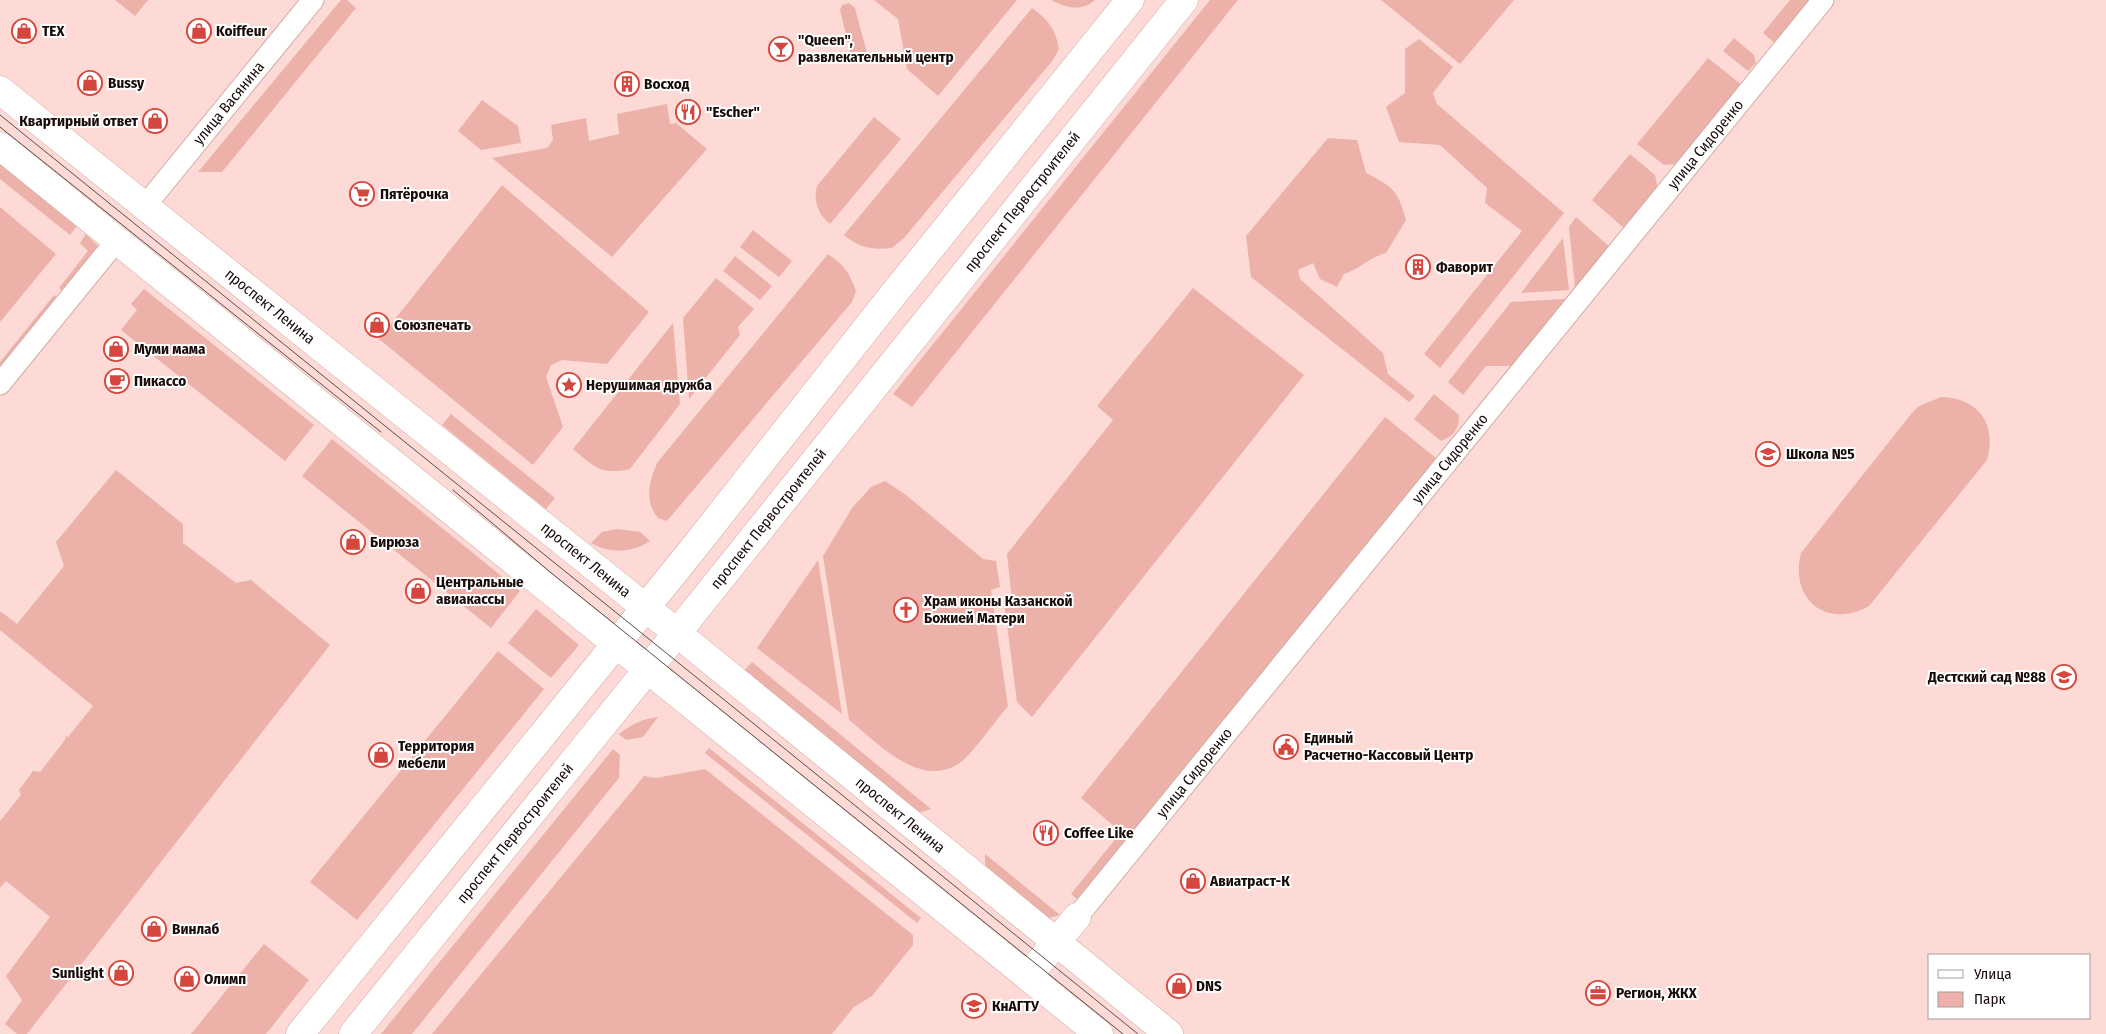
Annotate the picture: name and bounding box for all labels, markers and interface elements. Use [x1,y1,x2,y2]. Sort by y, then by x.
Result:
shop icon: TEX [11,18,37,44]
shop icon: Koiffeur [186,18,212,44]
place label: TEX [42,22,65,40]
place label: Koiffeur [216,22,267,40]
place label: "Queen", развлекательный центр [798,31,954,66]
bar icon: "Queen", развлекательный центр [768,36,794,62]
street label: улица Васянина [190,58,268,148]
shop icon: Bussy [77,70,103,96]
building icon: Восход [614,71,640,97]
place label: Bussy [108,74,145,92]
place label: Восход [644,75,690,93]
street label: улица Сидоренко [1664,96,1747,193]
restaurant icon: "Escher" [675,99,701,125]
place label: "Escher" [706,103,760,121]
shop icon: Квартирный ответ [142,108,168,134]
place label: Квартирный ответ [19,112,139,130]
street label: проспект Первостроителей [961,128,1084,276]
supermarket icon: Пятёрочка [349,181,375,207]
place label: Пятёрочка [380,185,449,203]
building icon: Фаворит [1405,254,1431,280]
place label: Фаворит [1436,258,1494,276]
street label: проспект Ленина [221,265,318,348]
shop icon: Союзпечать [364,312,390,338]
place label: Союзпечать [394,316,471,334]
shop icon: Муми мама [103,336,129,362]
place label: Муми мама [134,340,206,358]
cafe icon: Пикассо [104,368,130,394]
place label: Пикассо [134,372,186,390]
place icon: Нерушимая дружба [556,372,582,398]
place label: Нерушимая дружба [586,376,712,394]
street label: улица Сидоренко [1408,410,1492,507]
school or university icon: Школа №5 [1755,441,1781,467]
street label: проспект Первостроителей [707,445,830,593]
place label: Школа №5 [1786,445,1855,463]
street label: проспект Ленина [537,518,634,601]
shop icon: Бирюза [340,529,366,555]
place label: Бирюза [370,533,420,551]
place label: Центральные авиакассы [436,573,524,608]
shop icon: Центральные авиакассы [405,578,431,604]
place label: Храм иконы Казанской Божией Матери [923,592,1073,627]
church icon: Храм иконы Казанской Божией Матери [893,597,919,623]
school or university icon: Дестский сад №88 [2051,664,2077,690]
place label: Дестский сад №88 [1927,668,2046,686]
street label: улица Сидоренко [1153,724,1236,821]
place label: Единый Расчетно-Кассовый Центр [1304,729,1473,764]
public building icon: Единый Расчетно-Кассовый Центр [1273,734,1299,760]
place label: Территория мебели [398,737,474,772]
shop icon: Территория мебели [368,742,394,768]
street label: проспект Первостроителей [453,760,577,907]
street label: проспект Ленина [852,773,949,857]
restaurant icon: Coffee Like [1033,820,1059,846]
place label: Coffee Like [1064,824,1134,842]
shop icon: Авиатраст-К [1180,868,1206,894]
place label: Авиатраст-К [1209,872,1290,890]
shop icon: Винлаб [141,916,167,942]
place label: Винлаб [172,920,220,938]
legend [1928,954,2091,1019]
shop icon: Sunlight [108,960,134,986]
place label: Sunlight [52,964,105,982]
text: Улица [1973,965,2012,983]
shop icon: Олимп [174,966,200,992]
place label: Олимп [204,970,246,988]
shop icon: DNS [1166,973,1192,999]
place label: DNS [1196,977,1222,995]
office icon: Регион, ЖКХ [1585,980,1611,1006]
place label: Регион, ЖКХ [1616,984,1698,1002]
text: Парк [1974,990,2005,1008]
school or university icon: КнАГТУ [961,993,987,1019]
place label: КнАГТУ [992,997,1040,1015]

